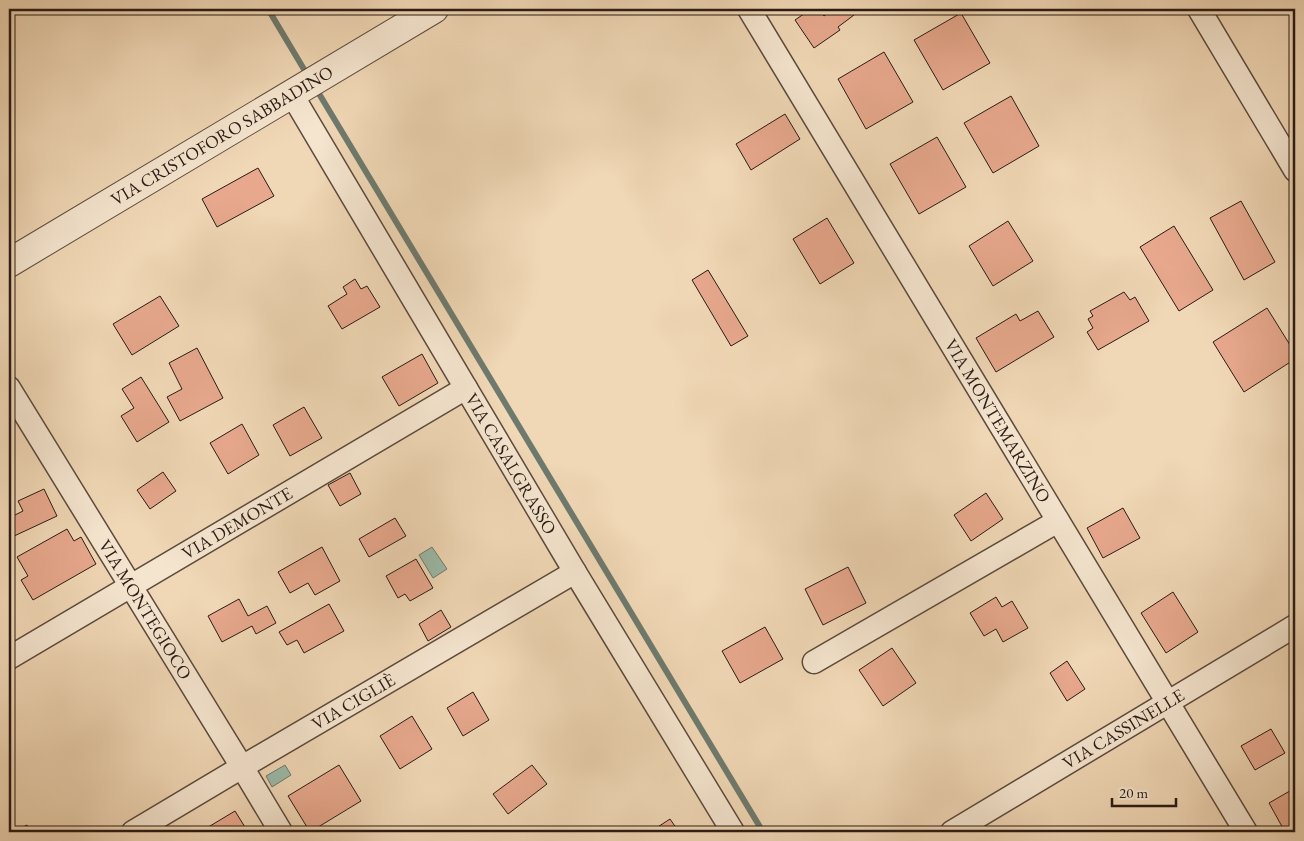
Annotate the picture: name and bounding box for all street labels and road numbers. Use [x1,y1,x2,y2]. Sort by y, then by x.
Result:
street label: VIA CRISTOFORO SABBADINO [106,60,337,211]
street label: VIA MONTEMARZINO [940,334,1056,507]
street label: VIA CASALGRASSO [460,389,562,538]
street label: VIA DEMONTE [177,481,296,564]
street label: VIA MONTEGIOCO [94,535,197,684]
street label: VIA CIGLIÈ [307,668,399,735]
street label: VIA CASSINELLE [1058,683,1188,774]

